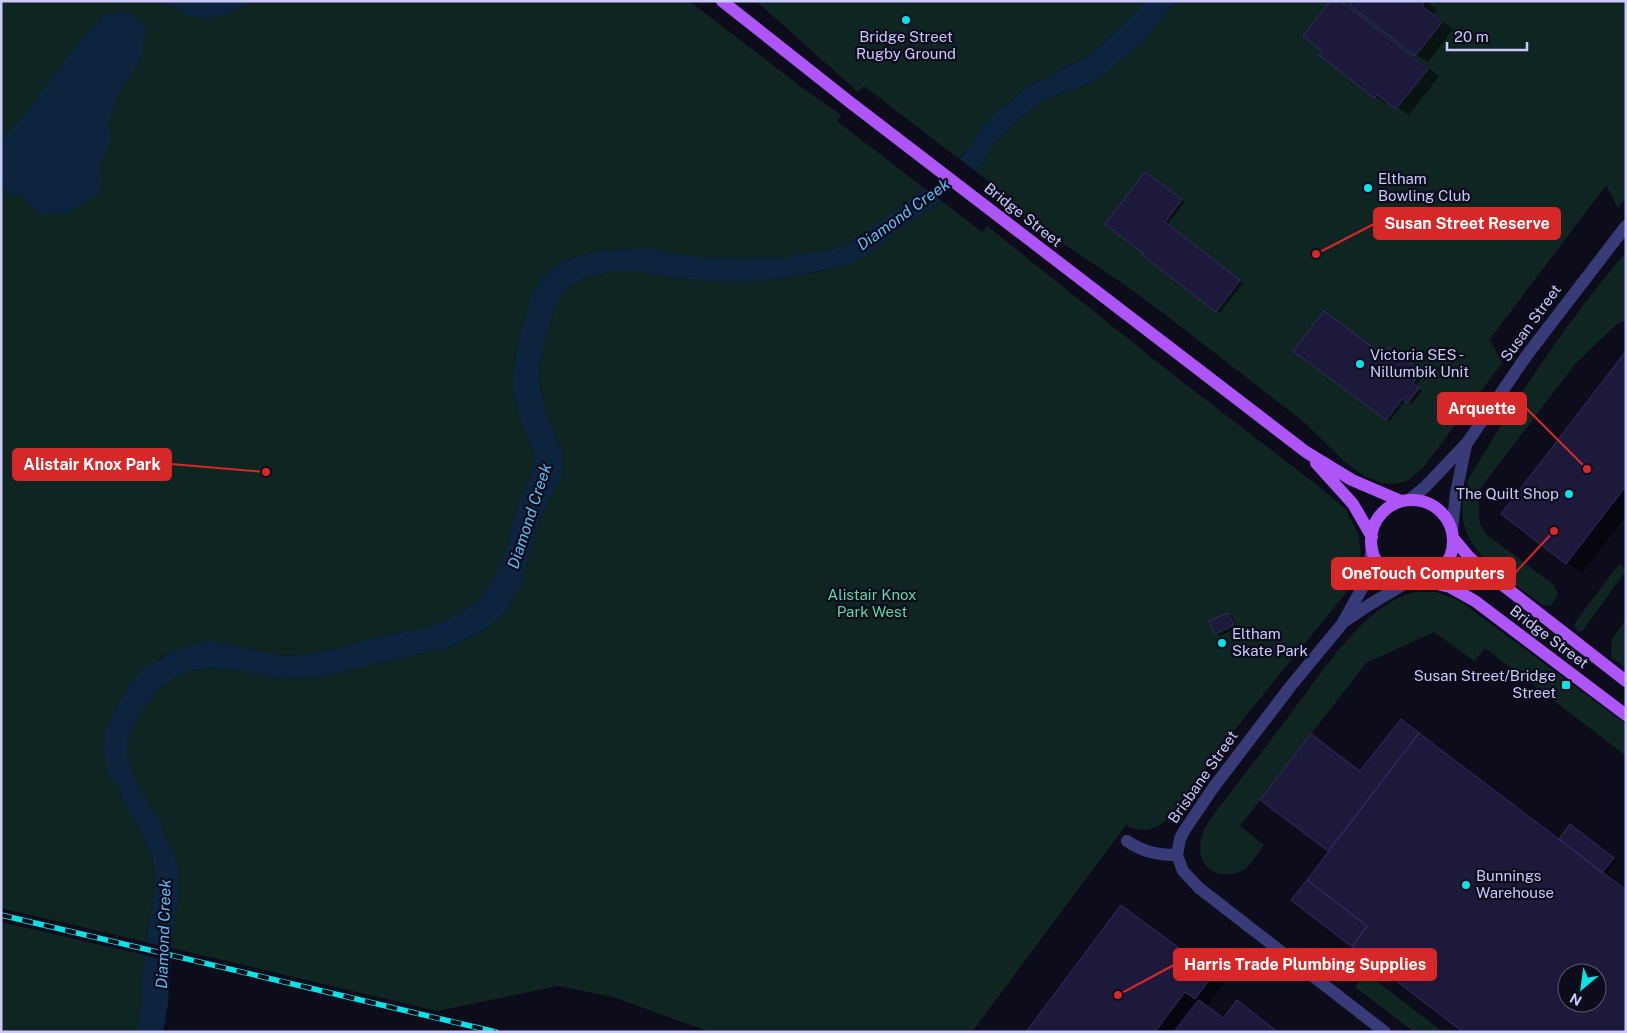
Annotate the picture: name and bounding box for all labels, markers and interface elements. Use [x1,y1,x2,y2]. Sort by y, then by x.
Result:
marker: Bridge Street Rugby Ground [900,14,912,26]
scale bar [1447,20,1527,52]
place label: Bridge Street Rugby Ground [856,28,956,62]
text: 20 m [1454,28,1489,45]
place label: Eltham Bowling Club [1378,170,1471,204]
water label: Diamond Creek [853,174,954,254]
street label: Bridge Street [981,179,1066,250]
marker: Eltham Bowling Club [1362,182,1374,194]
callout: Susan Street Reserve [1374,208,1560,239]
text: Susan Street Reserve [1384,214,1550,233]
street label: Susan Street [1497,281,1564,364]
place label: Victoria SES - Nillumbik Unit [1370,346,1469,380]
marker: Victoria SES - Nillumbik Unit [1354,358,1366,370]
callout: Arquette [1438,393,1526,424]
text: Arquette [1448,399,1516,418]
callout: Alistair Knox Park [13,449,171,480]
text: Alistair Knox Park [23,455,161,474]
water label: Diamond Creek [503,461,556,571]
place label: The Quilt Shop [1456,485,1559,502]
marker: The Quilt Shop [1563,488,1575,500]
callout: OneTouch Computers [1332,558,1515,589]
text: OneTouch Computers [1341,564,1505,583]
park label: Alistair Knox Park West [828,586,916,620]
street label: Bridge Street [1507,602,1592,672]
place label: Eltham Skate Park [1232,625,1308,659]
marker: Eltham Skate Park [1216,637,1228,649]
place label: Susan Street/Bridge Street [1414,667,1556,701]
marker: Susan Street/Bridge Street [1560,679,1572,691]
street label: Brisbane Street [1164,727,1241,826]
place label: Bunnings Warehouse [1476,867,1554,901]
water label: Diamond Creek [152,878,175,989]
marker: Bunnings Warehouse [1460,879,1472,891]
callout: Harris Trade Plumbing Supplies [1174,949,1436,980]
text: Harris Trade Plumbing Supplies [1184,955,1426,974]
north arrow [1557,963,1607,1013]
text: N [1567,990,1584,1009]

